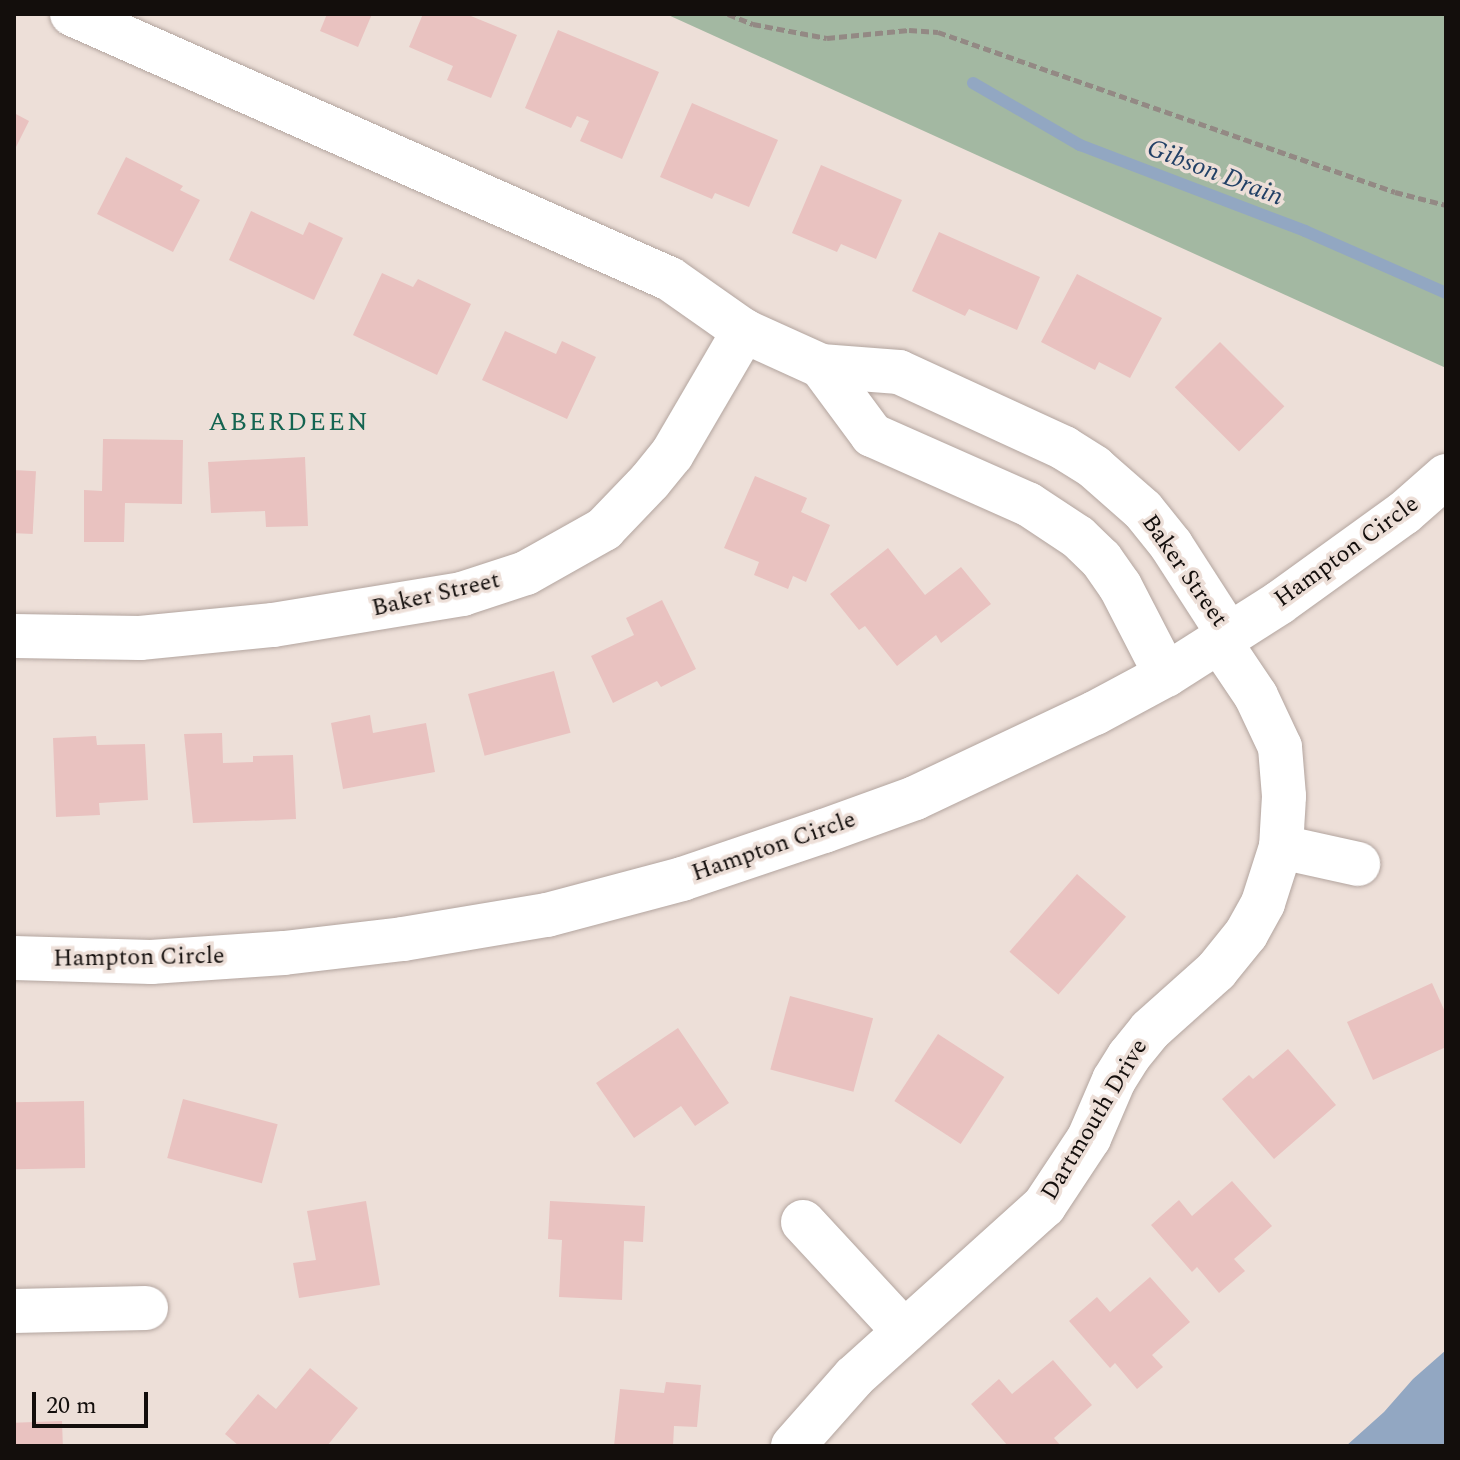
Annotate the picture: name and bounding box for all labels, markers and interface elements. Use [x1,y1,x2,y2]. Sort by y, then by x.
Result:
water label: Gibson Drain [1143,133,1287,213]
district label: ABERDEEN [208,407,370,439]
street label: Hampton Circle [1269,490,1425,614]
street label: Baker Street [1135,509,1233,633]
street label: Baker Street [369,566,503,624]
street label: Hampton Circle [688,805,860,889]
street label: Hampton Circle [53,942,225,974]
street label: Dartmouth Drive [1036,1034,1154,1206]
scale bar [36,1376,152,1426]
text: 20 m [46,1388,97,1424]

